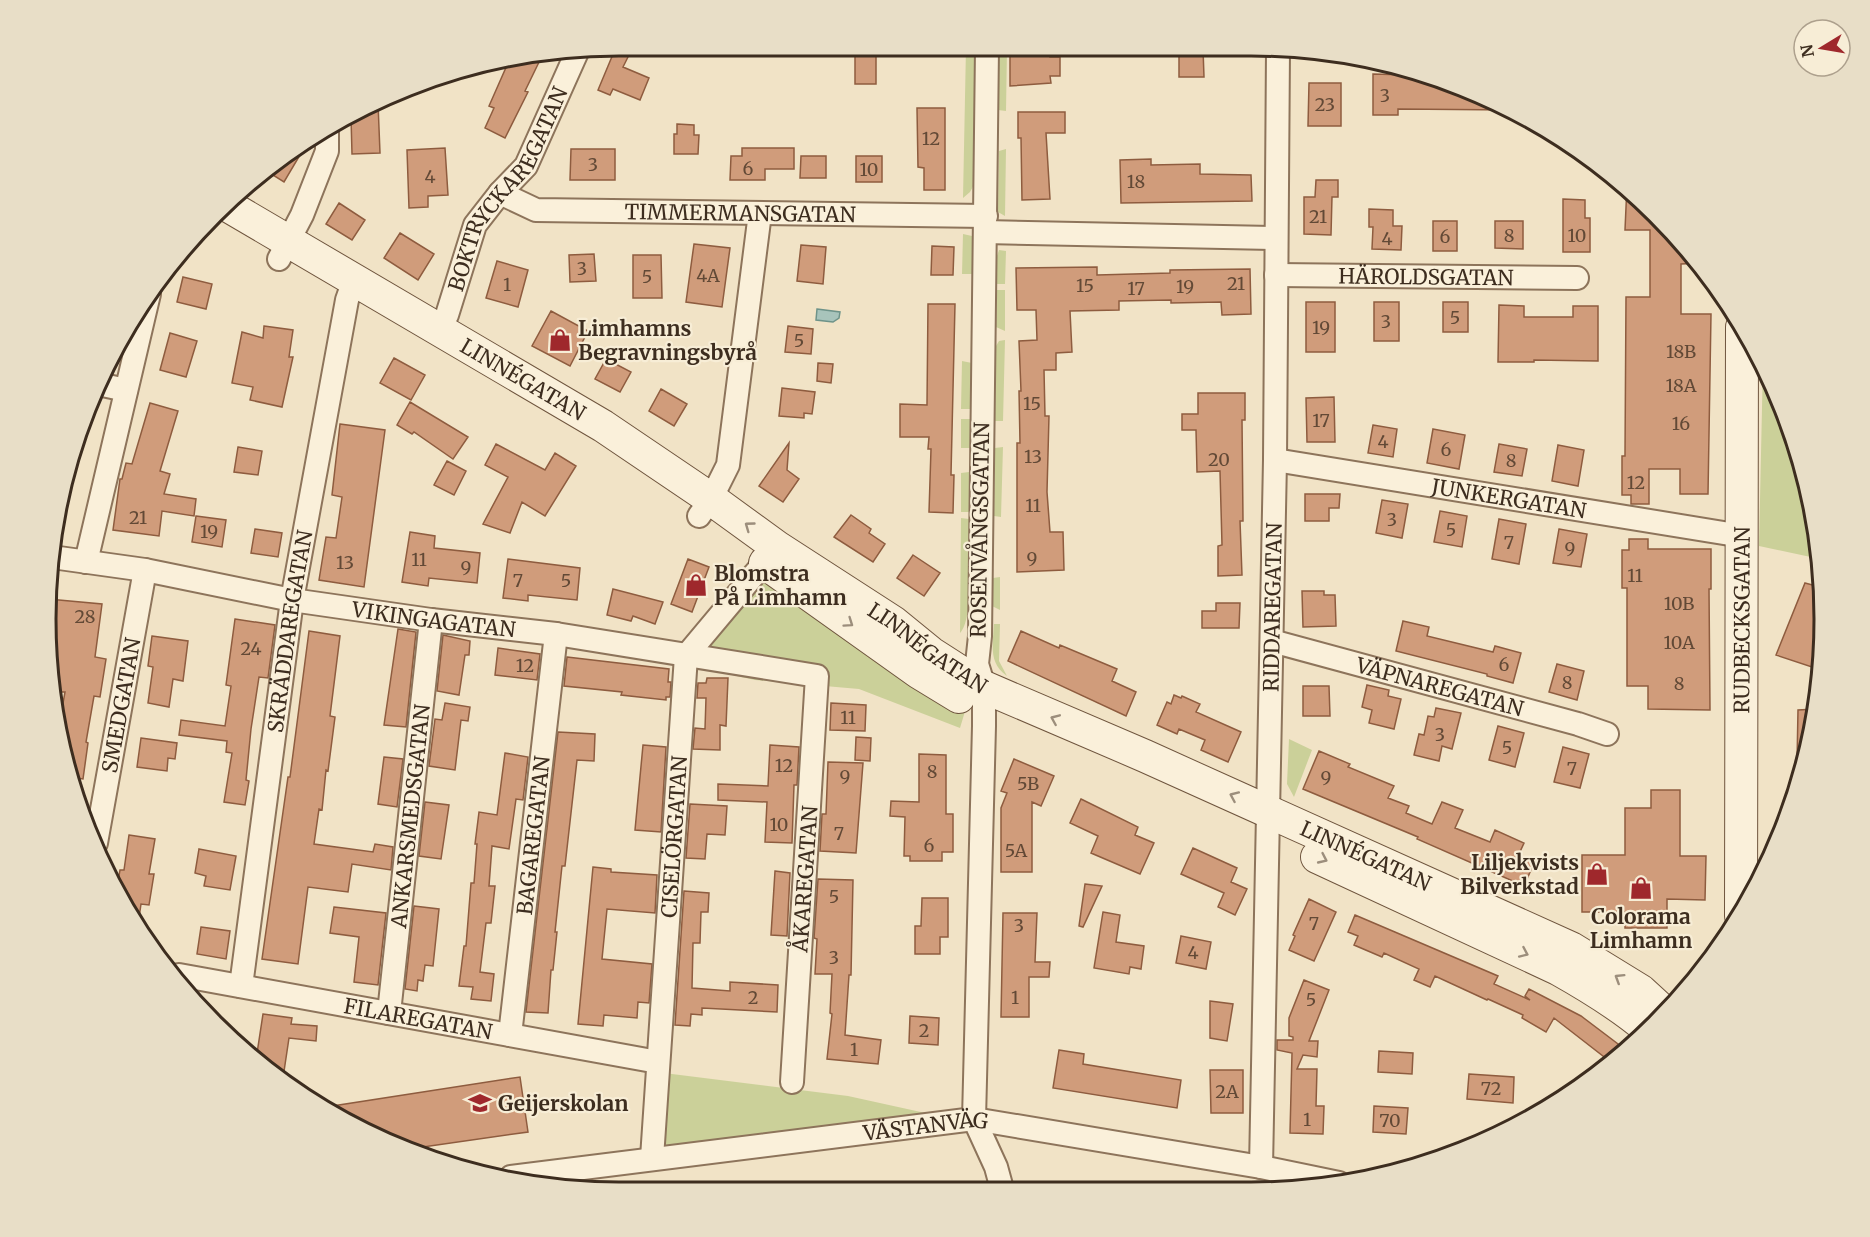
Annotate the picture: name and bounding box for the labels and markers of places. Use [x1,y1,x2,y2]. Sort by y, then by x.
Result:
place label: Limhamns Begravningsbyrå [578,315,757,366]
shop icon: Limhamns Begravningsbyrå [547,327,573,353]
place label: Blomstra På Limhamn [714,560,847,611]
shop icon: Blomstra På Limhamn [683,572,709,598]
place label: Liljekvists Bilverkstad [1460,849,1579,900]
shop icon: Liljekvists Bilverkstad [1584,861,1610,887]
shop icon: Colorama Limhamn [1628,875,1654,901]
place label: Colorama Limhamn [1590,903,1692,954]
school or university icon: Geijerskolan [467,1090,493,1116]
place label: Geijerskolan [498,1090,628,1117]

